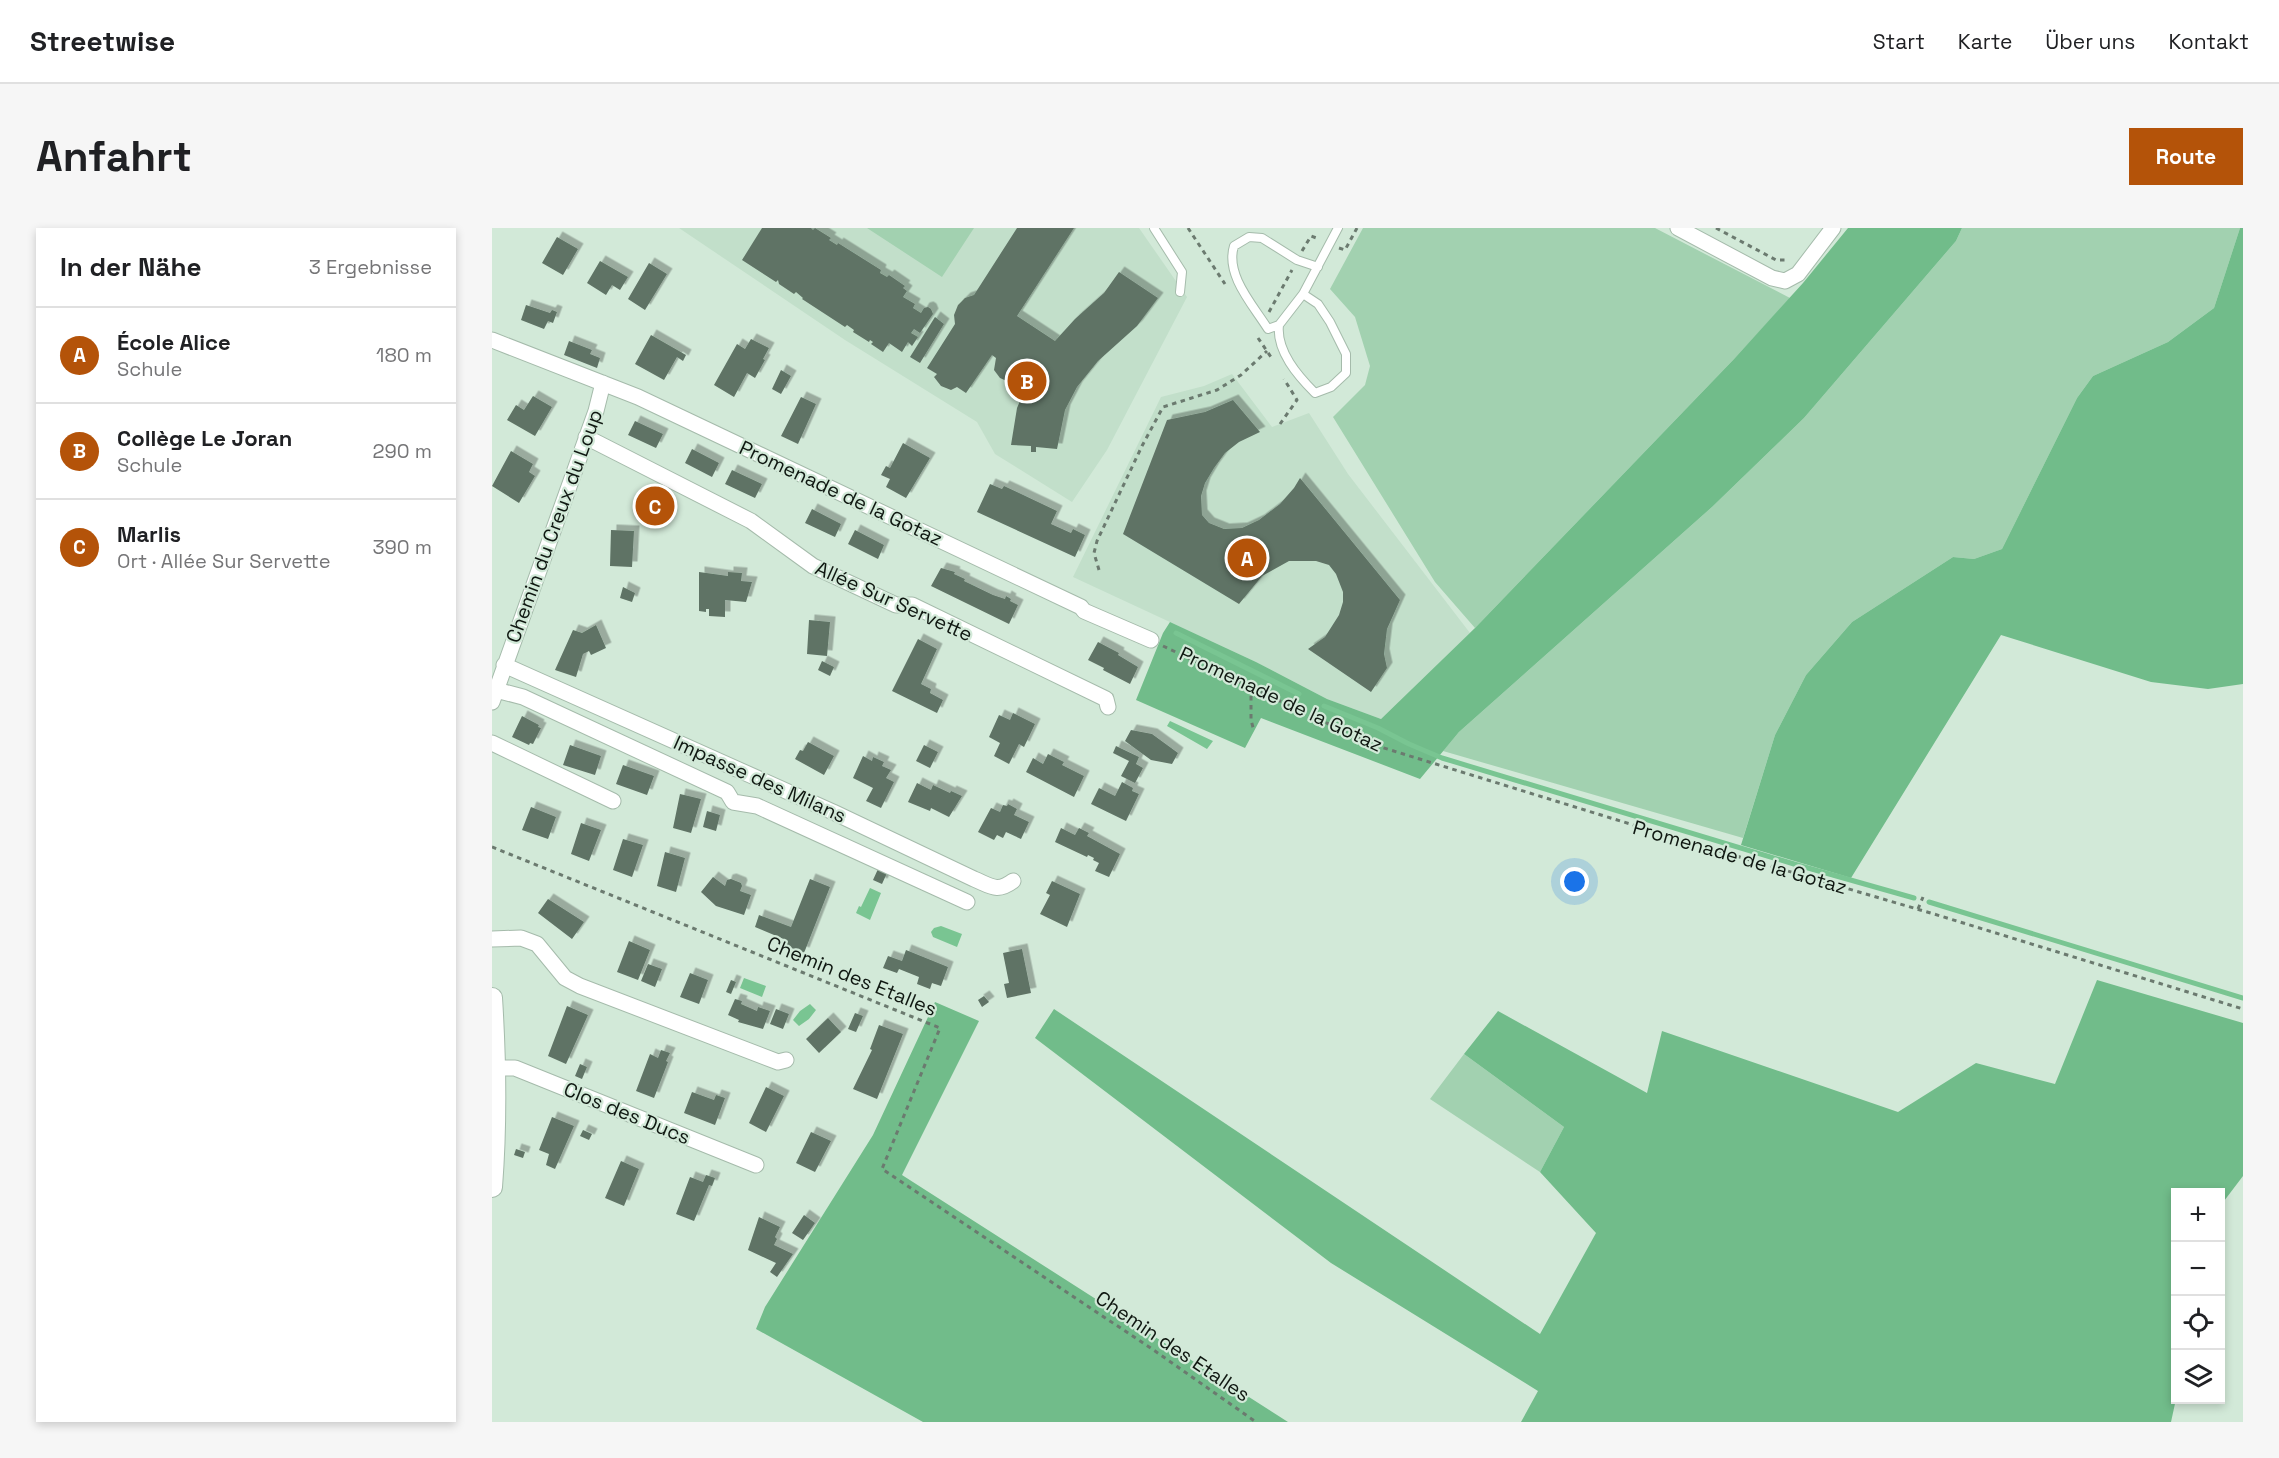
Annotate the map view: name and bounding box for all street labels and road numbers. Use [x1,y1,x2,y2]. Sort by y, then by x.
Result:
street label: Chemin du Creux du Loup [500,406,608,646]
street label: Promenade de la Gotaz [735,434,947,552]
street label: Allée Sur Servette [811,555,977,647]
street label: Promenade de la Gotaz [1175,640,1387,758]
street label: Impasse des Milans [670,729,850,829]
street label: Promenade de la Gotaz [1630,814,1850,900]
street label: Chemin des Etalles [763,930,941,1022]
street label: Clos des Ducs [560,1076,694,1150]
street label: Chemin des Etalles [1091,1285,1255,1407]

